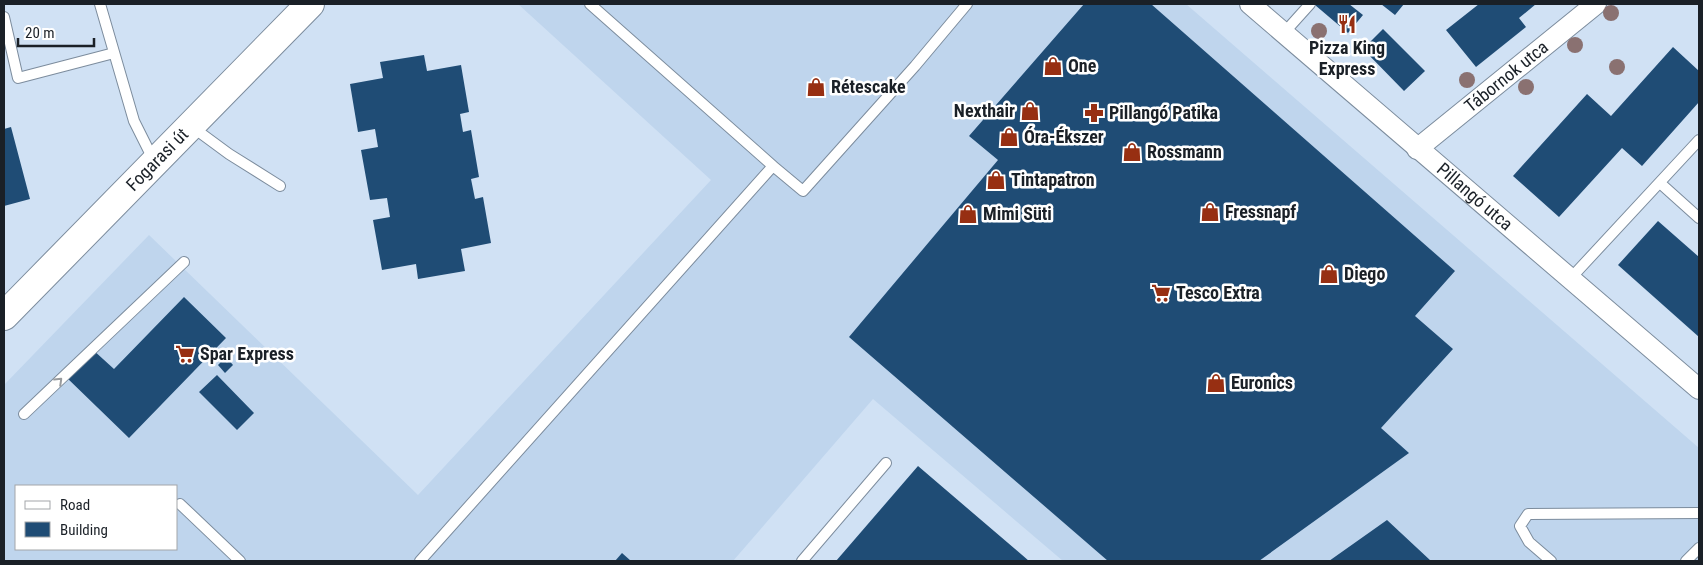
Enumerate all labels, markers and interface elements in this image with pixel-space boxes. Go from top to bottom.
restaurant icon: Pizza King Express [1336,13,1358,35]
scale bar [18,15,94,47]
text: 20 m [25,24,55,42]
street label: Tábornok utca [1460,36,1552,116]
place label: Pizza King Express [1309,37,1385,79]
shop icon: One [1042,55,1064,77]
place label: One [1068,55,1097,76]
shop icon: Rétescake [805,76,827,98]
place label: Rétescake [831,76,906,97]
place label: Nexthair [954,100,1015,121]
shop icon: Nexthair [1019,100,1041,122]
pharmacy icon: Pillangó Patika [1083,102,1105,124]
place label: Pillangó Patika [1109,102,1218,123]
street label: Fogarasi út [122,124,192,195]
shop icon: Óra-Ékszer [998,126,1020,148]
place label: Óra-Ékszer [1024,126,1104,147]
shop icon: Rossmann [1121,141,1143,163]
place label: Rossmann [1147,141,1222,162]
street label: Pillangó utca [1433,158,1517,234]
shop icon: Tintapatron [985,169,1007,191]
place label: Tintapatron [1011,169,1095,190]
shop icon: Fressnapf [1199,201,1221,223]
place label: Fressnapf [1225,201,1296,222]
shop icon: Mimi Süti [957,203,979,225]
place label: Mimi Süti [983,203,1052,224]
shop icon: Diego [1318,263,1340,285]
place label: Diego [1344,263,1385,284]
supermarket icon: Tesco Extra [1150,282,1172,304]
place label: Tesco Extra [1176,282,1260,303]
supermarket icon: Spar Express [174,343,196,365]
place label: Spar Express [200,343,294,364]
shop icon: Euronics [1205,372,1227,394]
place label: Euronics [1231,372,1293,393]
one-way arrow [53,378,62,387]
legend [15,485,178,550]
text: Road [60,496,90,514]
text: Building [60,521,108,539]

